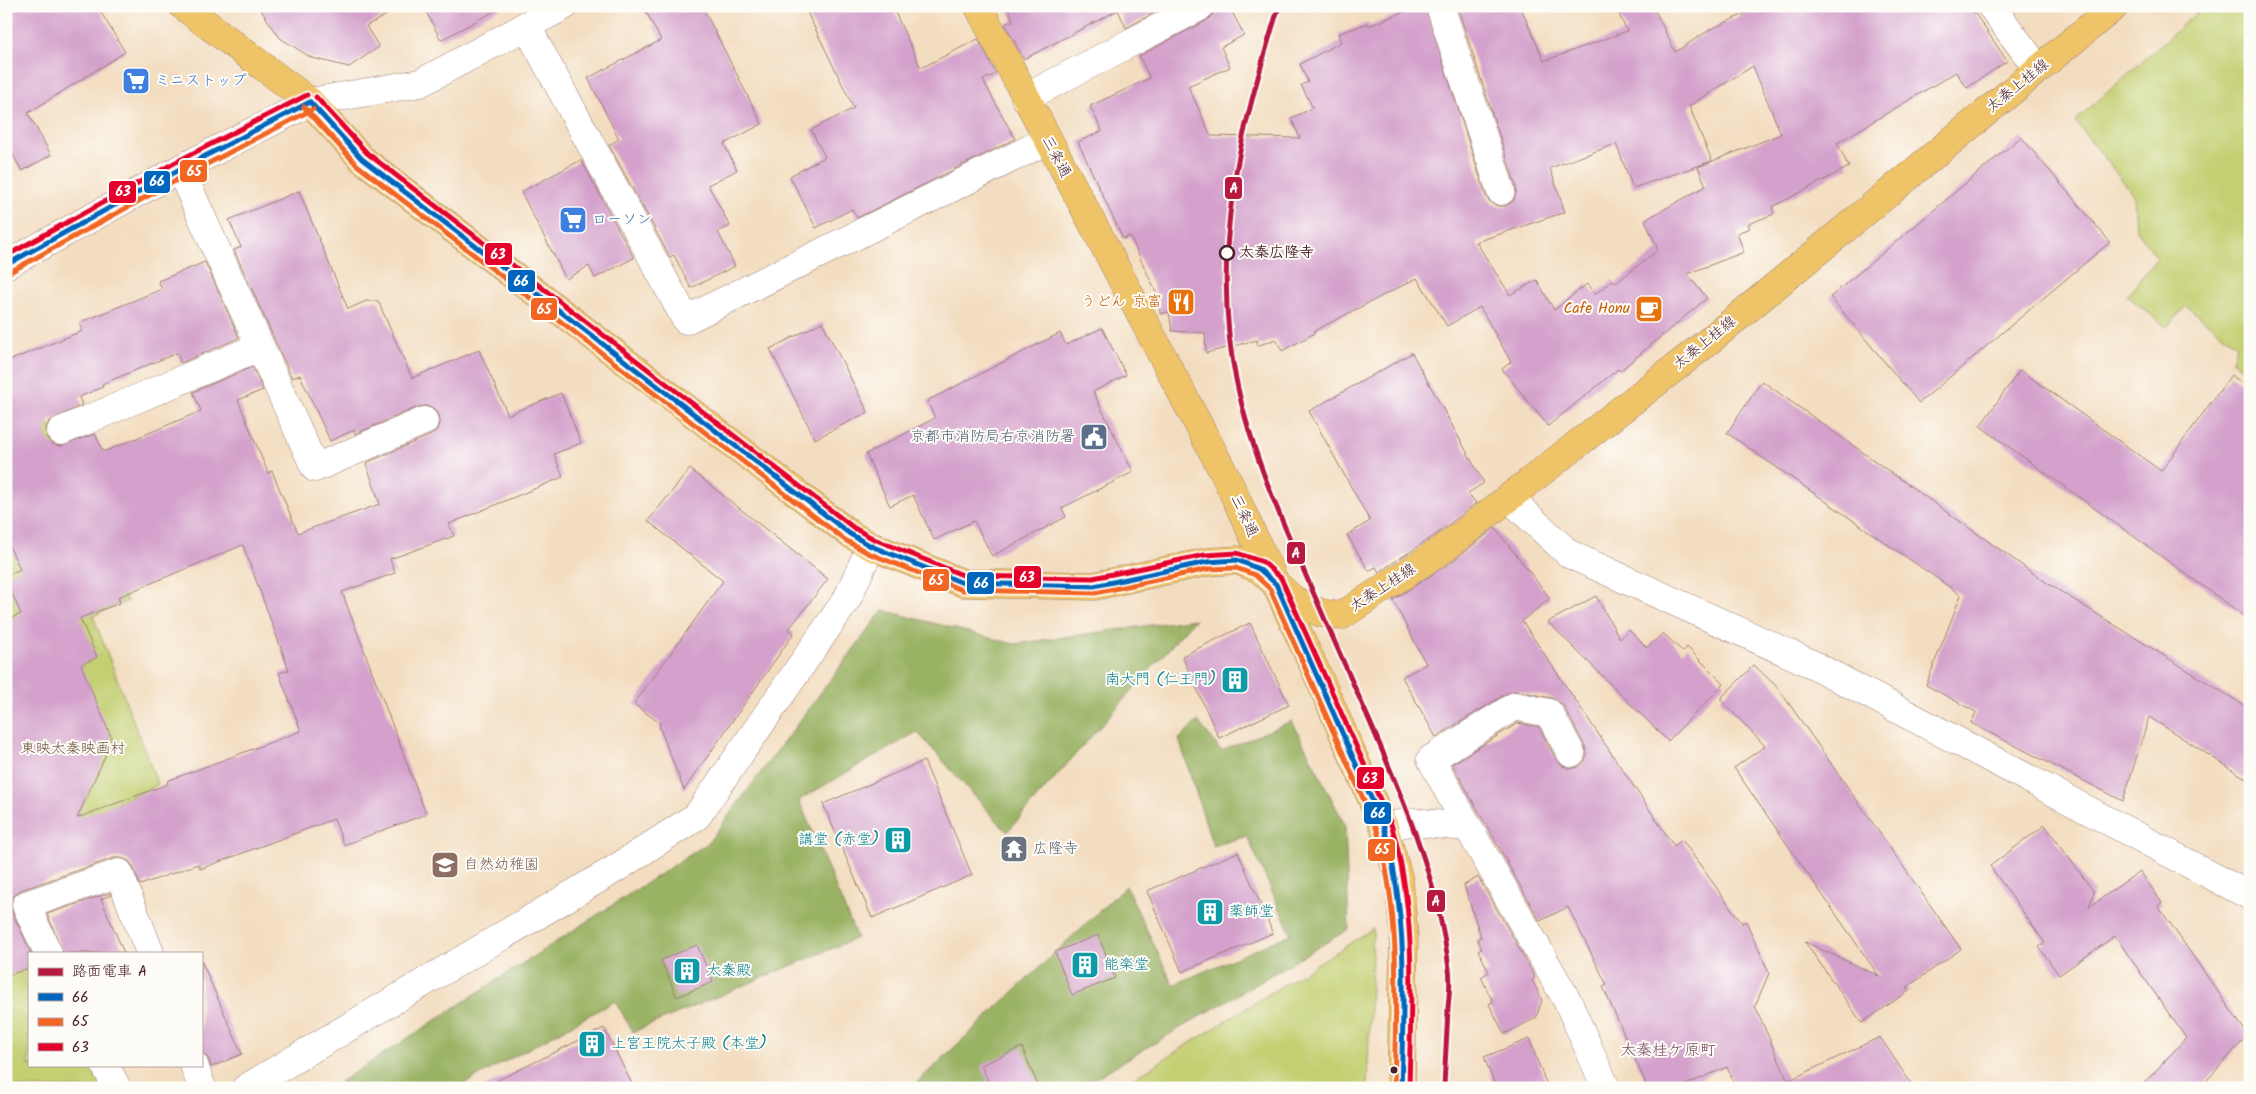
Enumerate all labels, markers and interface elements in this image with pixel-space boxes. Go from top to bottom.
street label: 太秦上桂線 [1981,53,2055,119]
supermarket icon: ミニストップ [121,66,151,96]
place label: ミニストップ [155,69,247,93]
street label: 三条通 [1035,131,1077,183]
line badge: 65 [179,159,208,183]
text: 65 [187,161,203,183]
line badge: 66 [143,170,171,194]
text: 66 [149,171,165,193]
line badge: A [1224,176,1243,200]
text: A [1230,178,1239,200]
line badge: 63 [108,180,137,204]
text: 63 [115,181,131,203]
supermarket icon: ローソン [558,205,588,235]
place label: ローソン [592,208,652,232]
place label: 太秦広隆寺 [1239,241,1314,265]
line badge: 63 [484,242,513,266]
text: 63 [490,244,506,266]
marker: 太秦広隆寺 [1219,245,1235,261]
line badge: 66 [507,269,536,293]
text: 66 [513,271,529,293]
restaurant icon: うどん 京富 [1166,287,1196,317]
place label: うどん 京富 [1081,290,1162,314]
cafe icon: Cafe Honu [1634,294,1664,324]
line badge: 65 [530,297,558,321]
place label: Cafe Honu [1564,297,1630,321]
text: 65 [537,299,553,321]
street label: 太秦上桂線 [1668,310,1742,376]
public building icon: 京都市消防局右京消防署 [1079,422,1109,452]
place label: 京都市消防局右京消防署 [910,425,1075,449]
street label: 三条通 [1224,491,1264,541]
line badge: A [1286,541,1306,565]
text: A [1292,543,1301,565]
street label: 太秦上桂線 [1345,558,1421,618]
line badge: 63 [1013,565,1042,589]
text: 63 [1019,567,1035,589]
line badge: 65 [922,568,950,592]
text: 65 [929,570,945,592]
line badge: 66 [966,571,995,595]
text: 66 [973,573,989,595]
building icon: 南大門 (仁王門) [1220,665,1250,695]
place label: 南大門 (仁王門) [1105,668,1216,692]
park label: 東映太秦映画村 [20,737,126,761]
line badge: 63 [1356,766,1385,790]
text: 63 [1362,768,1378,790]
line badge: 66 [1363,801,1392,825]
text: 66 [1370,803,1386,825]
building icon: 講堂 (赤堂) [883,825,913,855]
place label: 講堂 (赤堂) [798,828,879,852]
temple icon: 広隆寺 [999,834,1029,864]
place label: 広隆寺 [1033,837,1078,861]
line badge: 65 [1367,838,1396,862]
text: 65 [1375,839,1391,861]
school or university icon: 自然幼稚園 [430,850,460,880]
place label: 自然幼稚園 [464,853,539,877]
line badge: A [1426,889,1446,913]
text: A [1432,891,1441,913]
building icon: 薬師堂 [1195,897,1225,927]
place label: 薬師堂 [1229,900,1274,924]
building icon: 能楽堂 [1070,950,1100,980]
legend [28,952,202,1066]
place label: 能楽堂 [1104,953,1149,977]
building icon: 太秦殿 [672,956,702,986]
place label: 太秦殿 [706,959,751,983]
text: 路面電車 A [72,960,147,984]
text: 66 [72,986,89,1010]
text: 65 [72,1010,89,1034]
building icon: 上宮王院太子殿 (本堂) [577,1029,607,1059]
place label: 上宮王院太子殿 (本堂) [611,1032,767,1056]
text: 63 [72,1036,89,1060]
district label: 太秦桂ケ原町 [1620,1038,1716,1063]
unlabelled marker [1389,1065,1399,1075]

